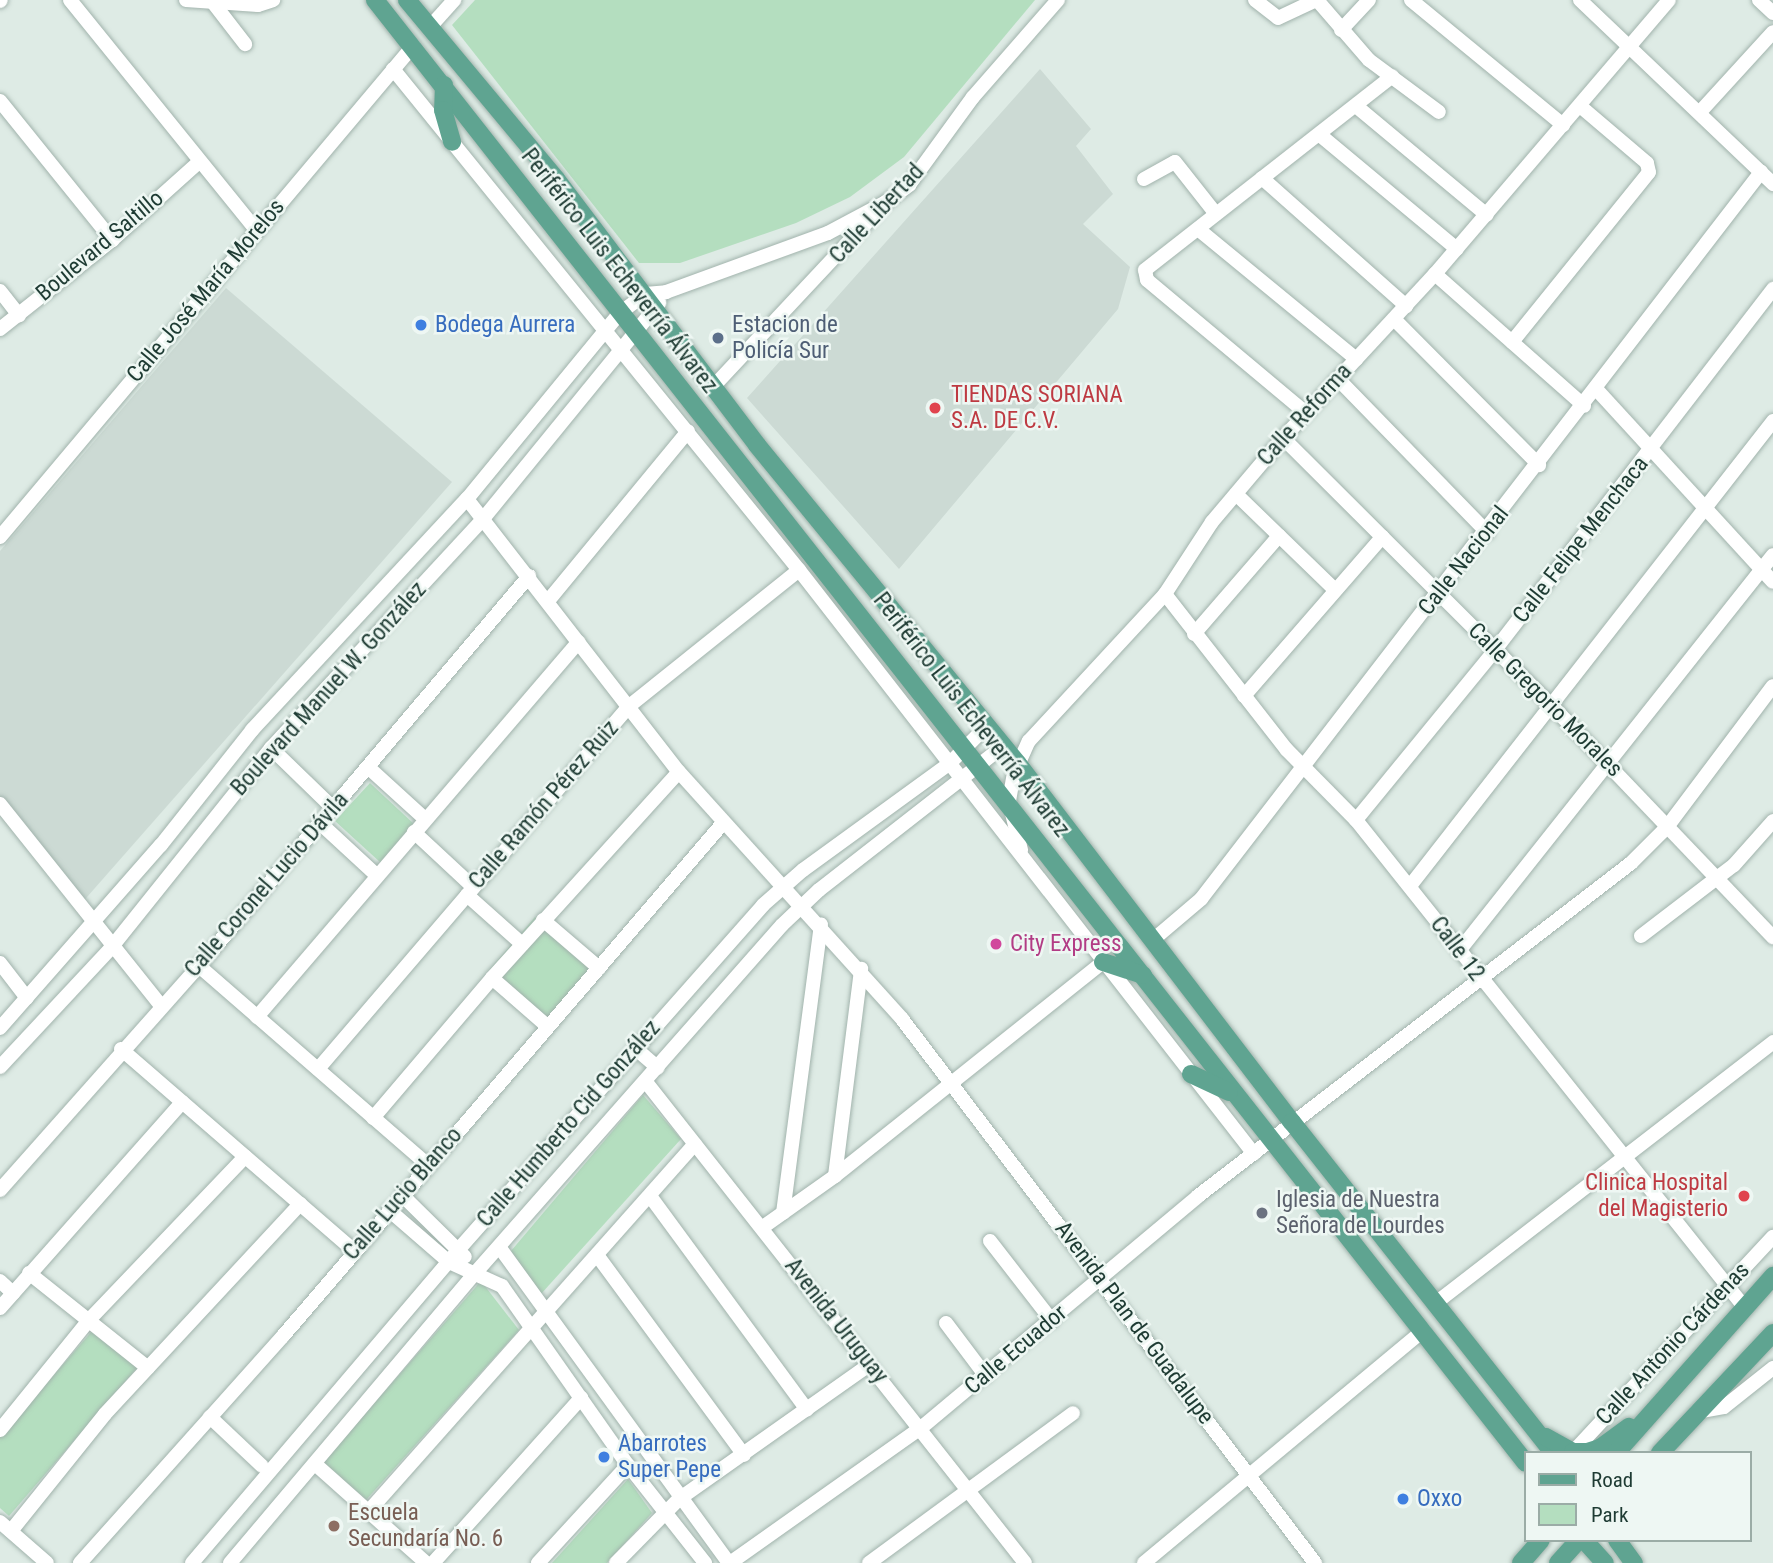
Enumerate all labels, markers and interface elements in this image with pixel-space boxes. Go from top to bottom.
street label: Periférico Luis Echeverría Álvarez [515,143,723,399]
street label: Calle Libertad [824,159,930,269]
street label: Boulevard Saltillo [31,185,169,307]
street label: Calle José María Morelos [121,194,291,388]
place label: Bodega Aurrera [435,311,575,339]
place label: Estacion de Policía Sur [732,311,838,365]
marker: Bodega Aurrera [413,317,429,333]
marker: Estacion de Policía Sur [710,330,726,346]
street label: Calle Reforma [1252,358,1358,472]
place label: TIENDAS SORIANA S.A. DE C.V. [951,381,1123,435]
marker: TIENDAS SORIANA S.A. DE C.V. [925,398,945,418]
street label: Calle Felipe Menchaca [1507,451,1655,629]
street label: Calle Nacional [1413,501,1515,621]
street label: Boulevard Manuel W. González [226,576,432,802]
street label: Periférico Luis Echeverría Álvarez [867,587,1075,843]
street label: Calle Gregorio Morales [1462,617,1628,783]
street label: Calle Ramón Pérez Ruiz [463,715,625,895]
street label: Calle Coronel Lucio Dávila [179,787,355,983]
street label: Calle 12 [1424,911,1490,987]
place label: City Express [1010,930,1121,958]
marker: City Express [988,936,1004,952]
street label: Calle Humberto Cid González [472,1015,666,1233]
street label: Calle Lucio Blanco [338,1122,468,1266]
place label: Clinica Hospital del Magisterio [1585,1169,1728,1223]
place label: Iglesia de Nuestra Señora de Lourdes [1276,1186,1445,1240]
marker: Clinica Hospital del Magisterio [1734,1186,1754,1206]
marker: Iglesia de Nuestra Señora de Lourdes [1254,1205,1270,1221]
street label: Avenida Plan de Guadalupe [1049,1216,1219,1430]
street label: Avenida Uruguay [779,1253,893,1389]
street label: Calle Antonio Cárdenas [1591,1257,1755,1431]
street label: Calle Ecuador [959,1299,1073,1401]
place label: Abarrotes Super Pepe [618,1430,721,1484]
marker: Abarrotes Super Pepe [596,1449,612,1465]
legend [1524,1451,1752,1542]
text: Road [1591,1468,1633,1492]
place label: Oxxo [1417,1485,1462,1513]
marker: Oxxo [1395,1491,1411,1507]
place label: Escuela Secundaría No. 6 [348,1499,503,1553]
text: Park [1591,1503,1628,1527]
marker: Escuela Secundaría No. 6 [326,1518,342,1534]

